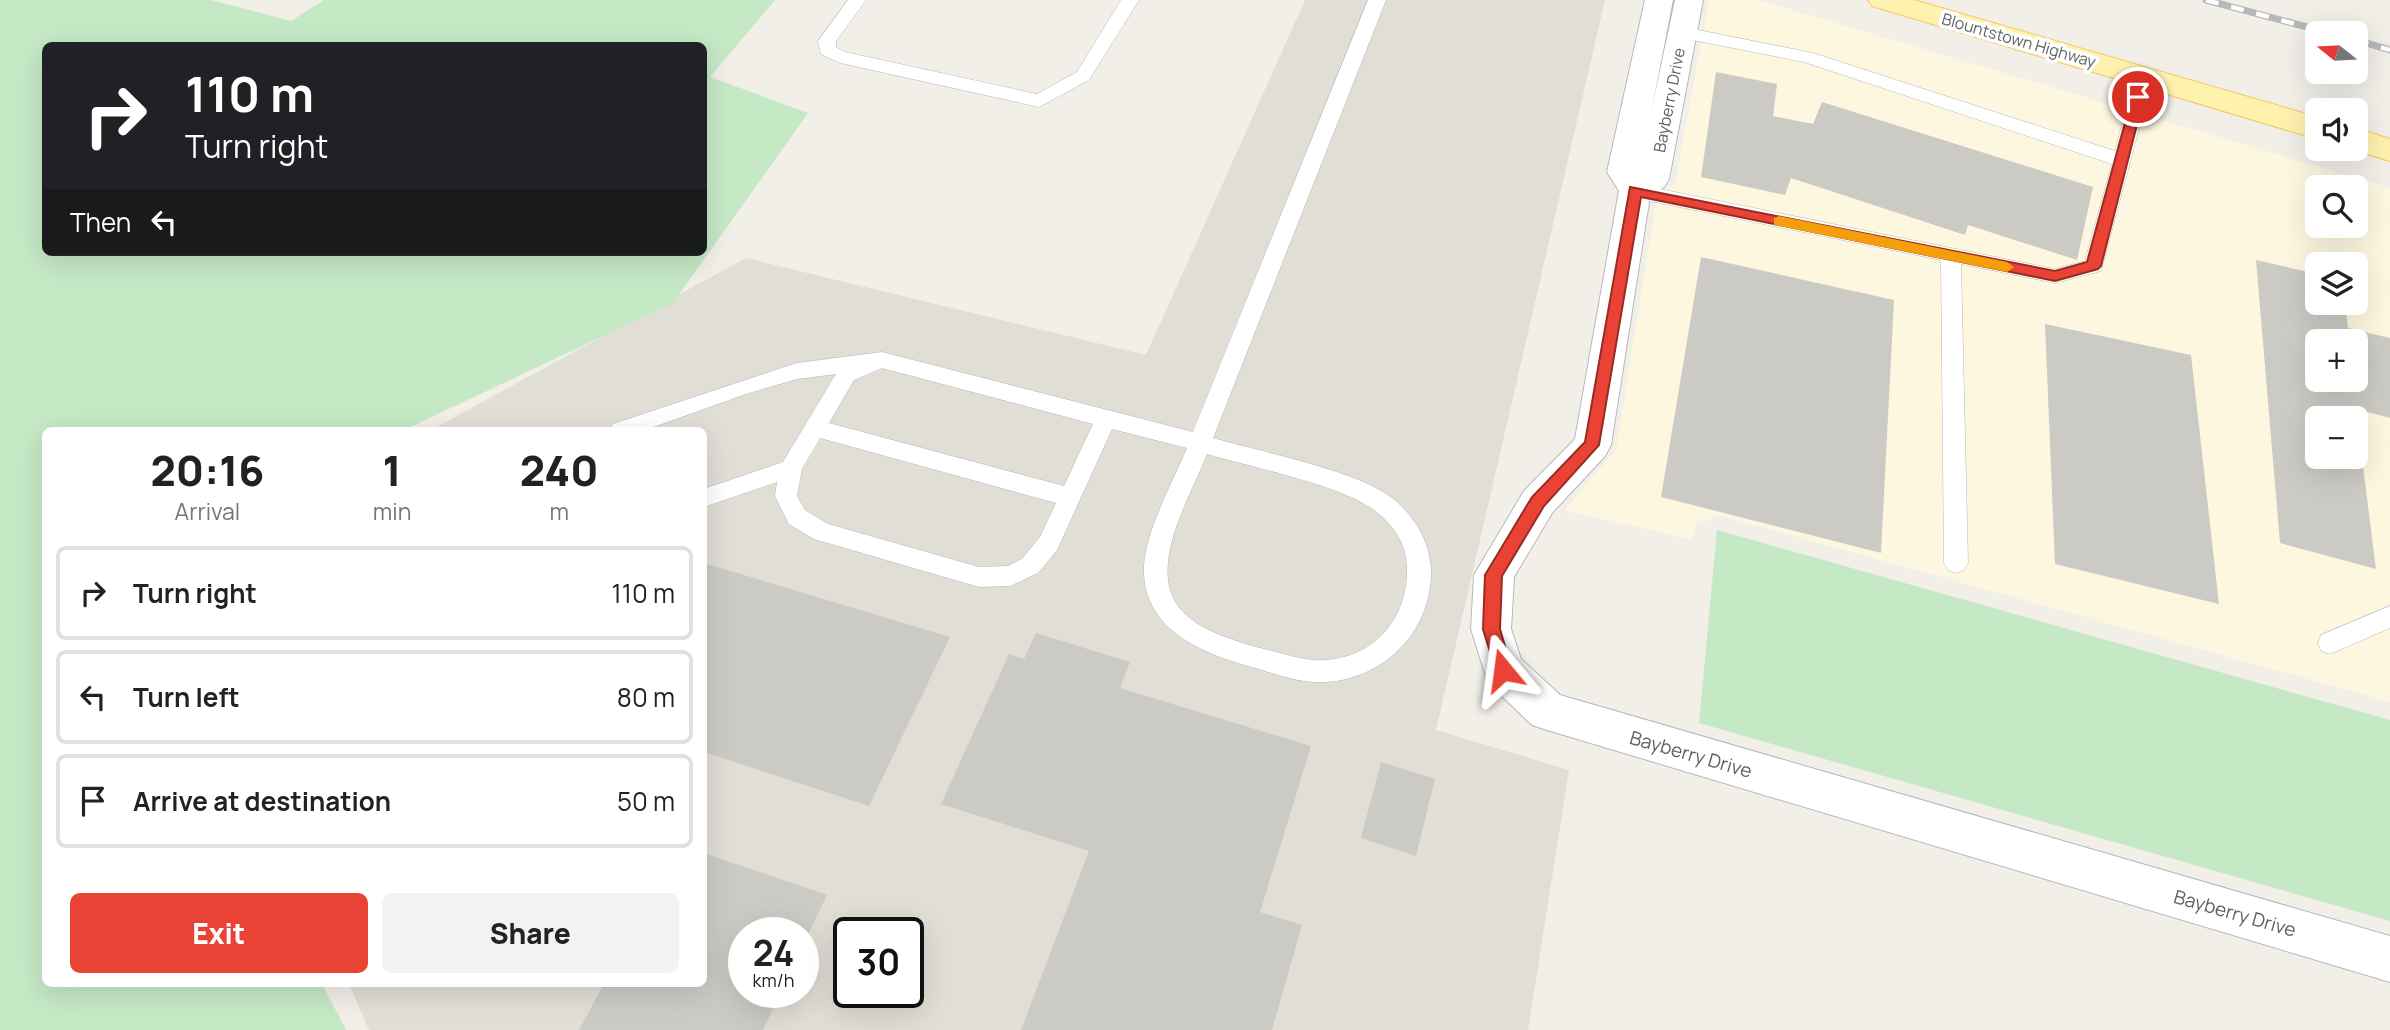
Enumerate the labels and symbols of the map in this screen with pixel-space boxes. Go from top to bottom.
street label: Blountstown Highway [1939,7,2099,73]
north arrow [2305,21,2368,84]
street label: Bayberry Drive [1648,46,1690,154]
pin [2108,67,2168,127]
position arrow [1466,633,1540,707]
street label: Bayberry Drive [1627,724,1755,784]
street label: Bayberry Drive [2171,883,2299,943]
speed limit sign: 30 [833,917,924,1008]

